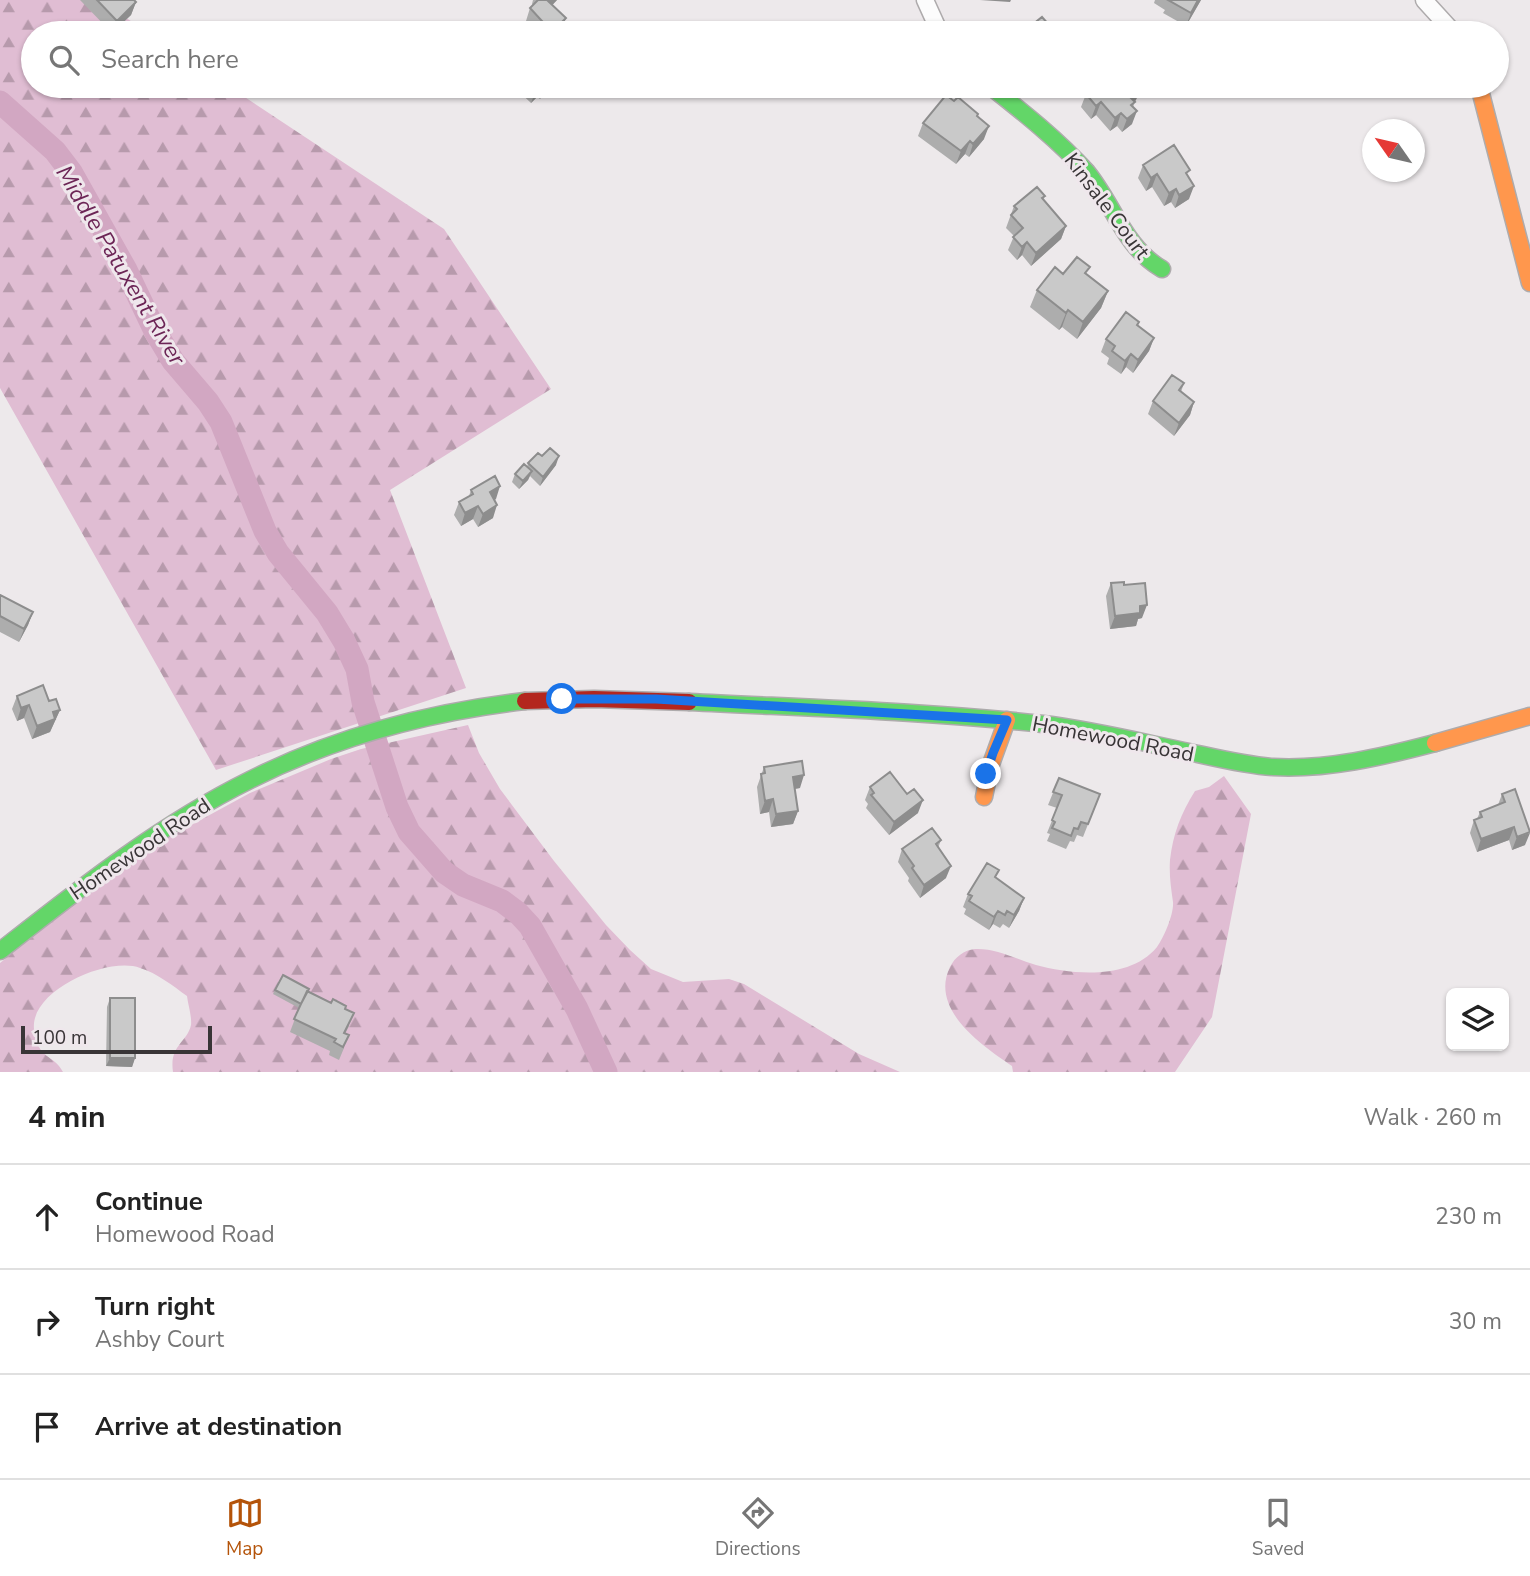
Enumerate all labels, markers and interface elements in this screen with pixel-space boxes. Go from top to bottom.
search box [21,21,1509,98]
icon: search [45,41,83,79]
text: Search here [101,42,239,77]
north arrow [1362,119,1425,182]
street label: Kinsale Court [1058,147,1157,265]
water label: Middle Patuxent River [49,160,193,372]
route start [546,683,577,714]
street label: Homewood Road [1030,710,1196,768]
route end [970,758,1001,789]
street label: Homewood Road [64,792,216,906]
map controls [1446,988,1509,1051]
button: layers [1446,988,1509,1051]
scale bar [21,1023,212,1055]
text: 100 m [32,1025,87,1051]
text: 4 min [28,1097,106,1138]
text: Walk · 260 m [1363,1102,1502,1133]
text: Continue [95,1184,203,1219]
icon: ahead [28,1198,66,1236]
text: 230 m [1435,1201,1502,1232]
text: Homewood Road [95,1219,275,1250]
text: Turn right [95,1289,214,1324]
icon: right [28,1303,66,1341]
text: 30 m [1449,1306,1502,1337]
text: Ashby Court [95,1324,224,1355]
icon: arrive [28,1408,66,1446]
text: Arrive at destination [95,1409,342,1444]
tab: Map [226,1494,264,1562]
tab: Directions [715,1494,801,1562]
tab: Saved [1252,1494,1304,1562]

